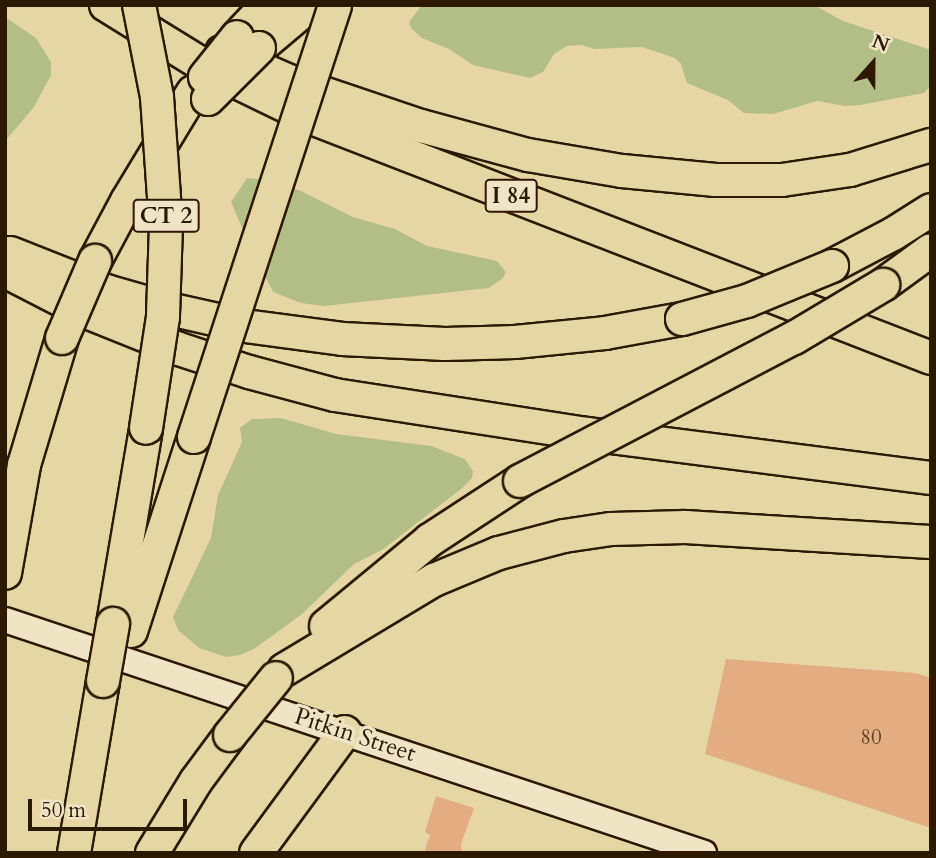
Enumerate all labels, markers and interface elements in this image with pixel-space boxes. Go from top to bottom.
north arrow [838,28,908,98]
text: N [868,28,893,58]
road number: I 84 [483,176,539,216]
road number: CT 2 [131,196,201,236]
street label: Pitkin Street [291,702,419,768]
house number: 80 [860,725,882,751]
scale bar [32,784,191,828]
text: 50 m [41,796,86,825]

